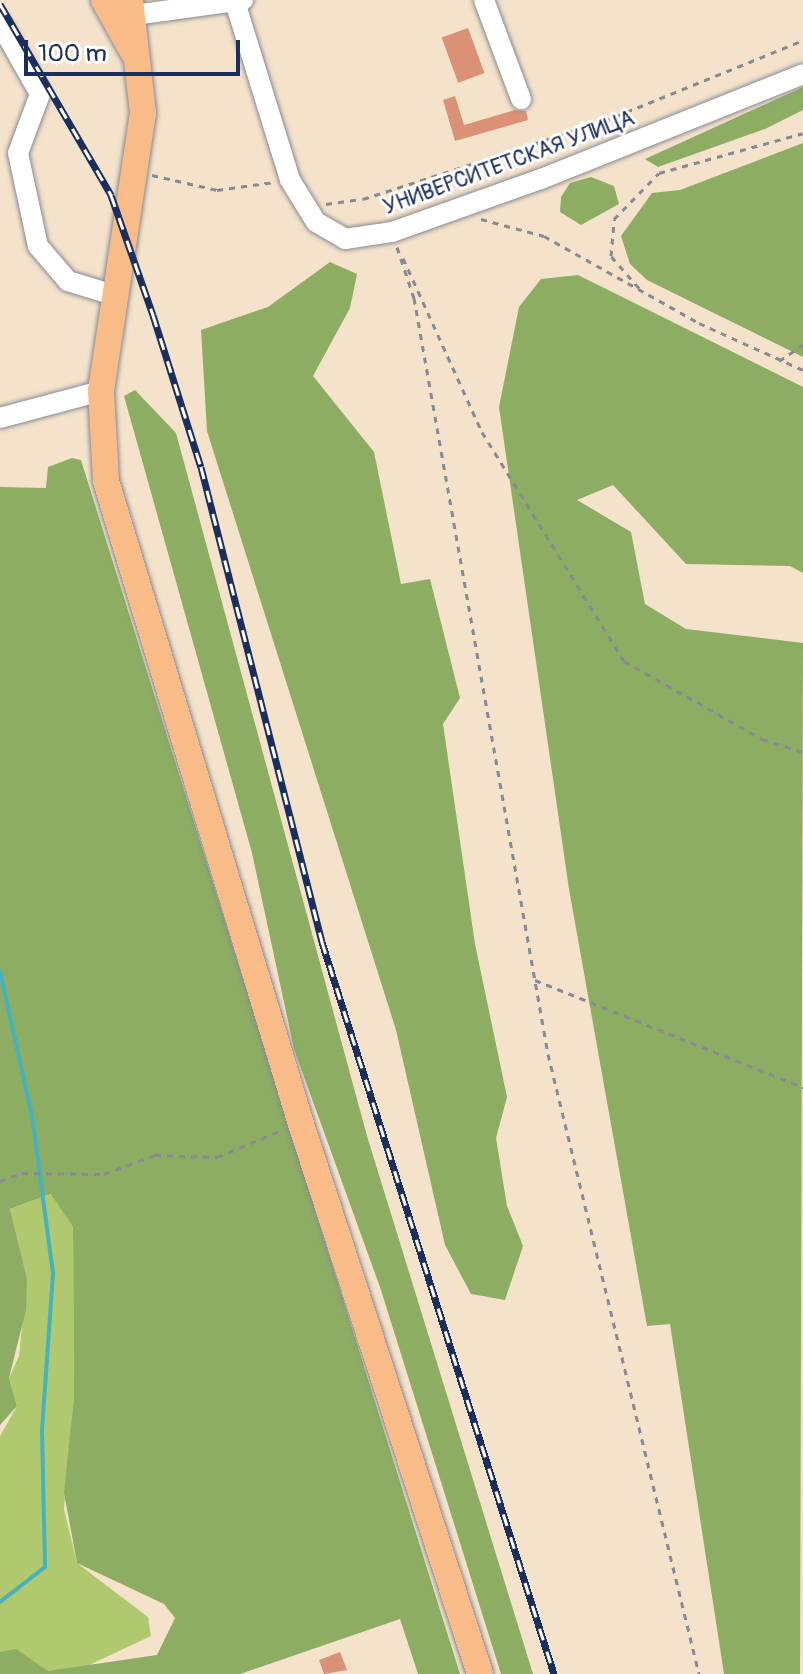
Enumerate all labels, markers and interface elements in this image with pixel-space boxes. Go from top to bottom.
scale bar [28,24,244,74]
text: 100 m [38,39,107,68]
street label: УНИВЕРСИТЕТСКАЯ УЛИЦА [380,105,638,221]

